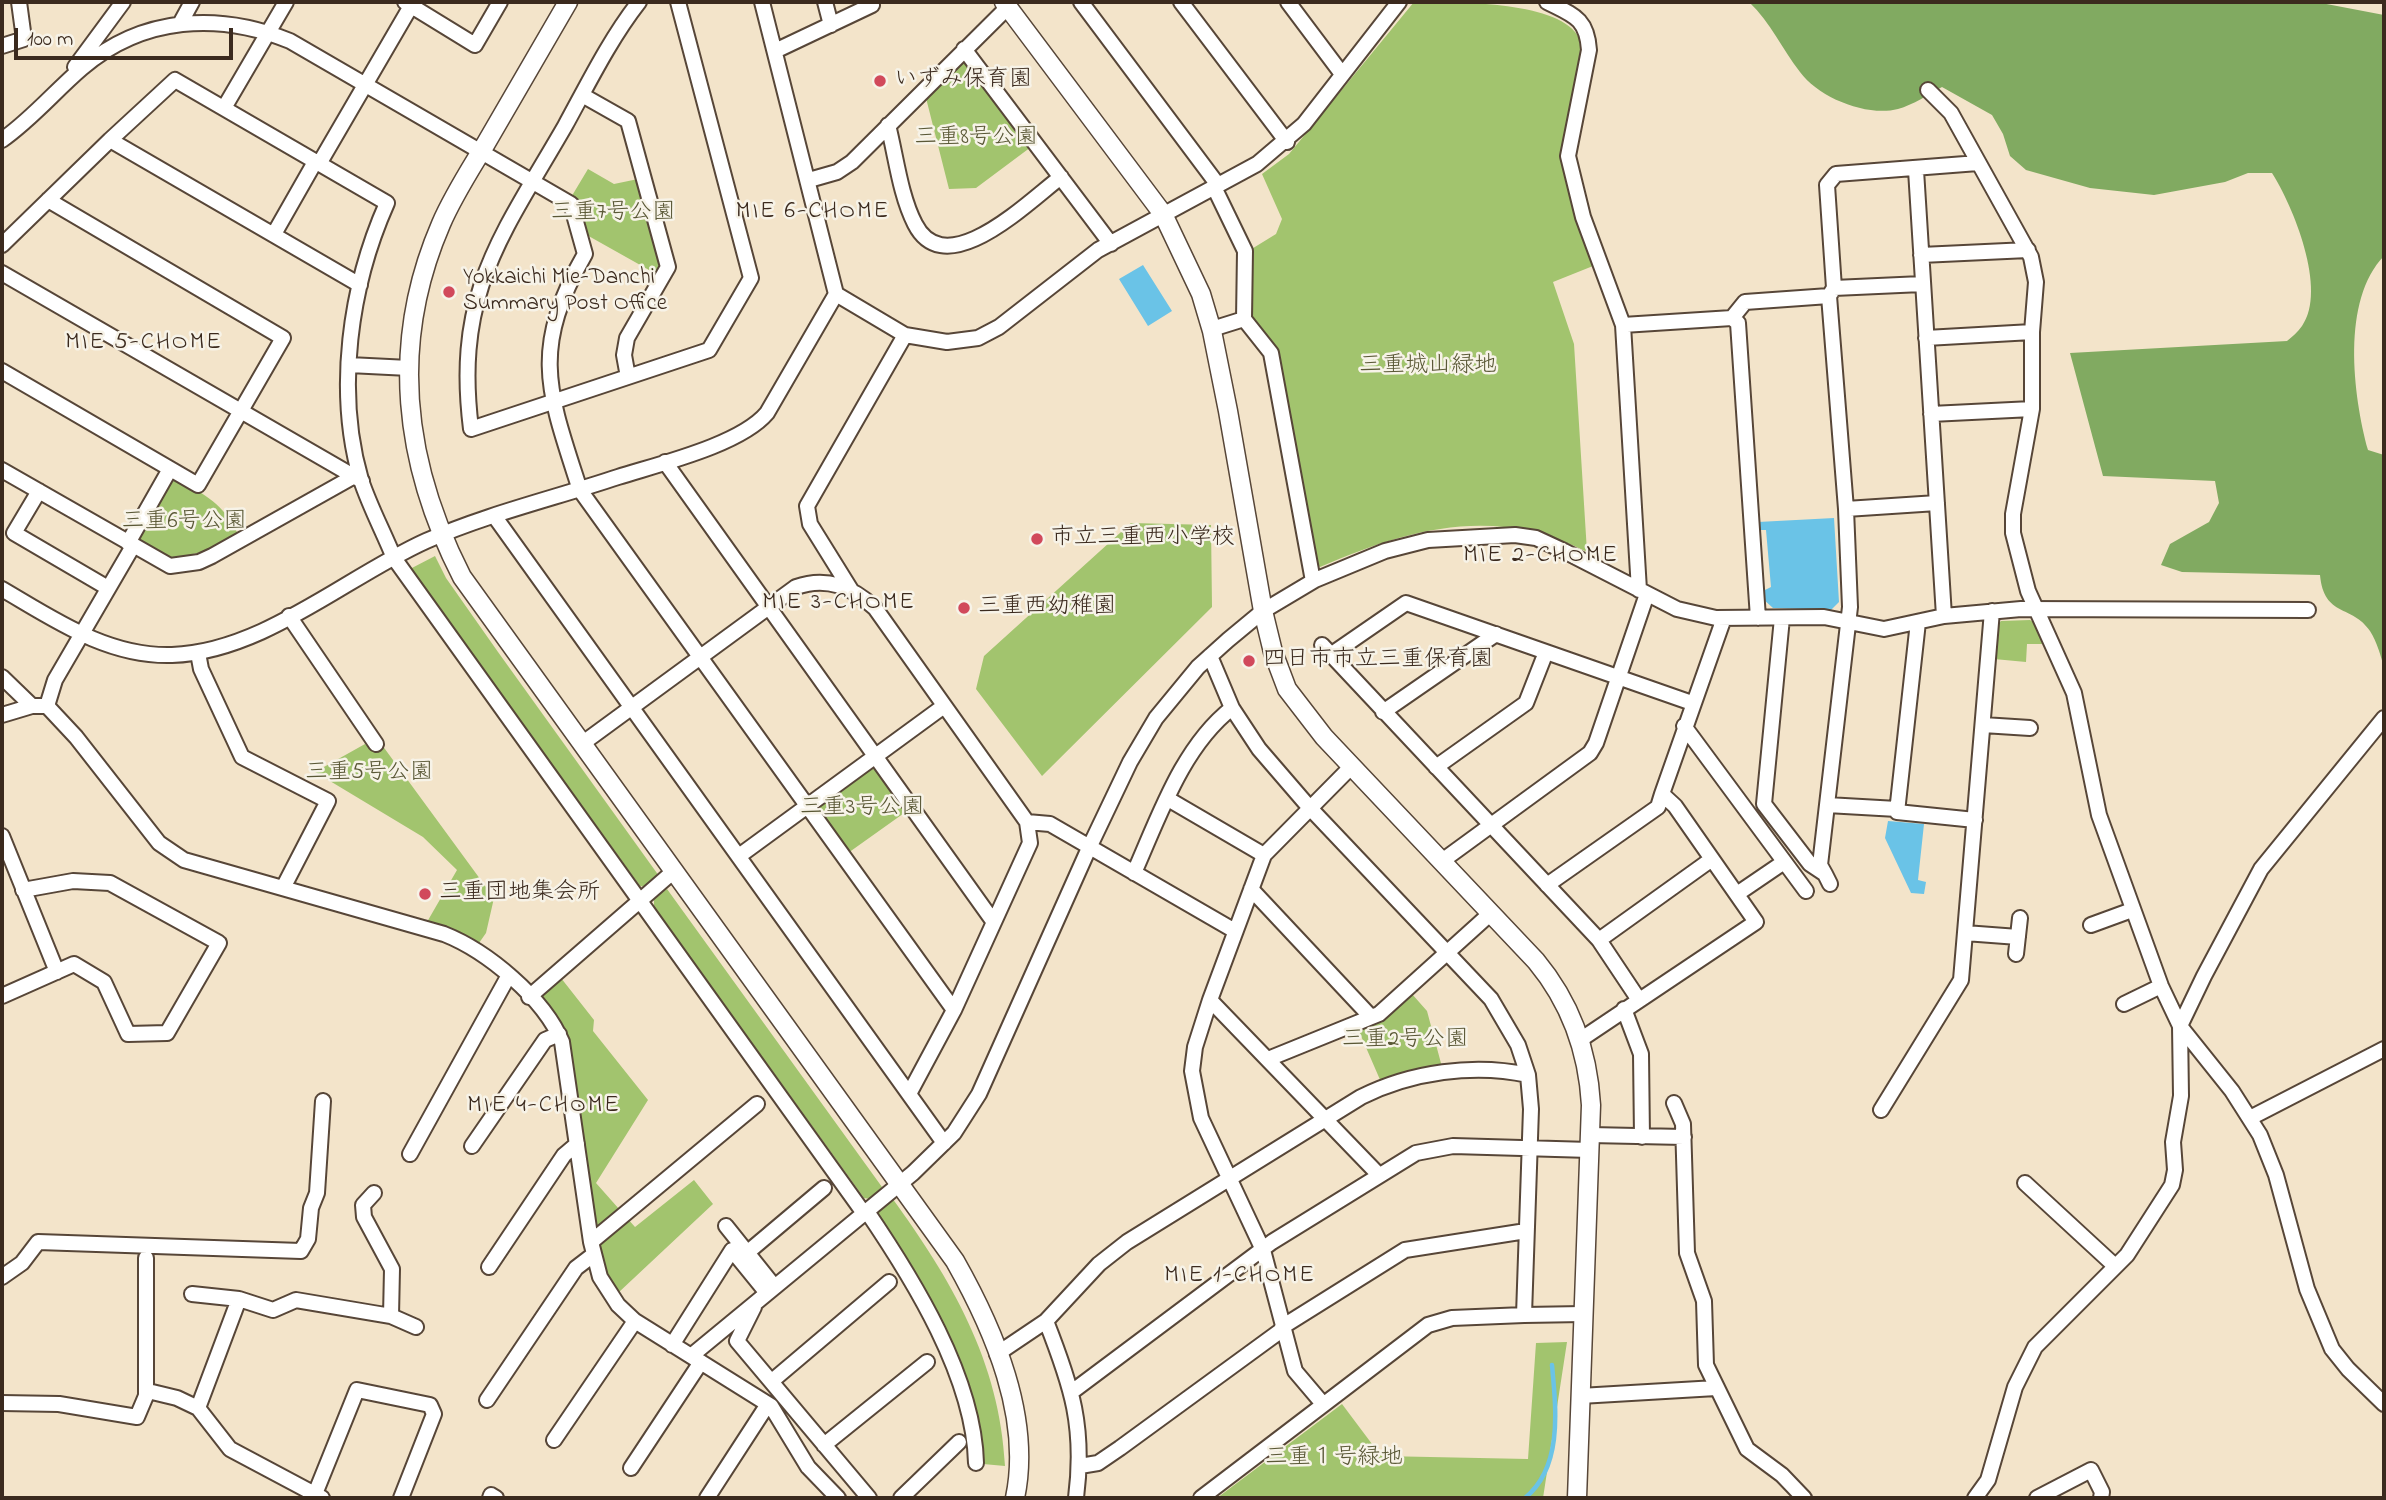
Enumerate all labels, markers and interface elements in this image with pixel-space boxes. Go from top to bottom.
scale bar [18,14,236,58]
text: 100 m [27,25,73,55]
place label: いずみ保育園 [894,67,1032,95]
marker: いずみ保育園 [872,73,888,89]
park label: 三重8号公園 [914,125,1038,153]
district label: MIE 6-CHOME [737,199,889,227]
park label: 三重7号公園 [551,200,675,228]
place label: Yokkaichi Mie-Danchi Summary Post Office [463,265,667,319]
marker: Yokkaichi Mie-Danchi Summary Post Office [441,284,457,300]
district label: MIE 5-CHOME [67,330,221,358]
park label: 三重城山緑地 [1359,353,1497,381]
park label: 三重6号公園 [121,509,247,537]
place label: 市立三重西小学校 [1051,525,1235,553]
marker: 市立三重西小学校 [1029,531,1045,547]
district label: MIE 2-CHOME [1465,543,1617,571]
district label: MIE 3-CHOME [764,590,914,618]
place label: 三重西幼稚園 [978,594,1116,622]
marker: 三重西幼稚園 [956,600,972,616]
place label: 四日市市立三重保育園 [1263,647,1493,675]
marker: 四日市市立三重保育園 [1241,653,1257,669]
park label: 三重5号公園 [305,760,433,788]
park label: 三重3号公園 [800,795,924,823]
place label: 三重団地集会所 [439,880,600,908]
marker: 三重団地集会所 [417,886,433,902]
park label: 三重2号公園 [1342,1027,1468,1055]
district label: MIE 4-CHOME [469,1093,619,1121]
district label: MIE 1-CHOME [1166,1263,1314,1291]
park label: 三重１号緑地 [1265,1445,1403,1473]

